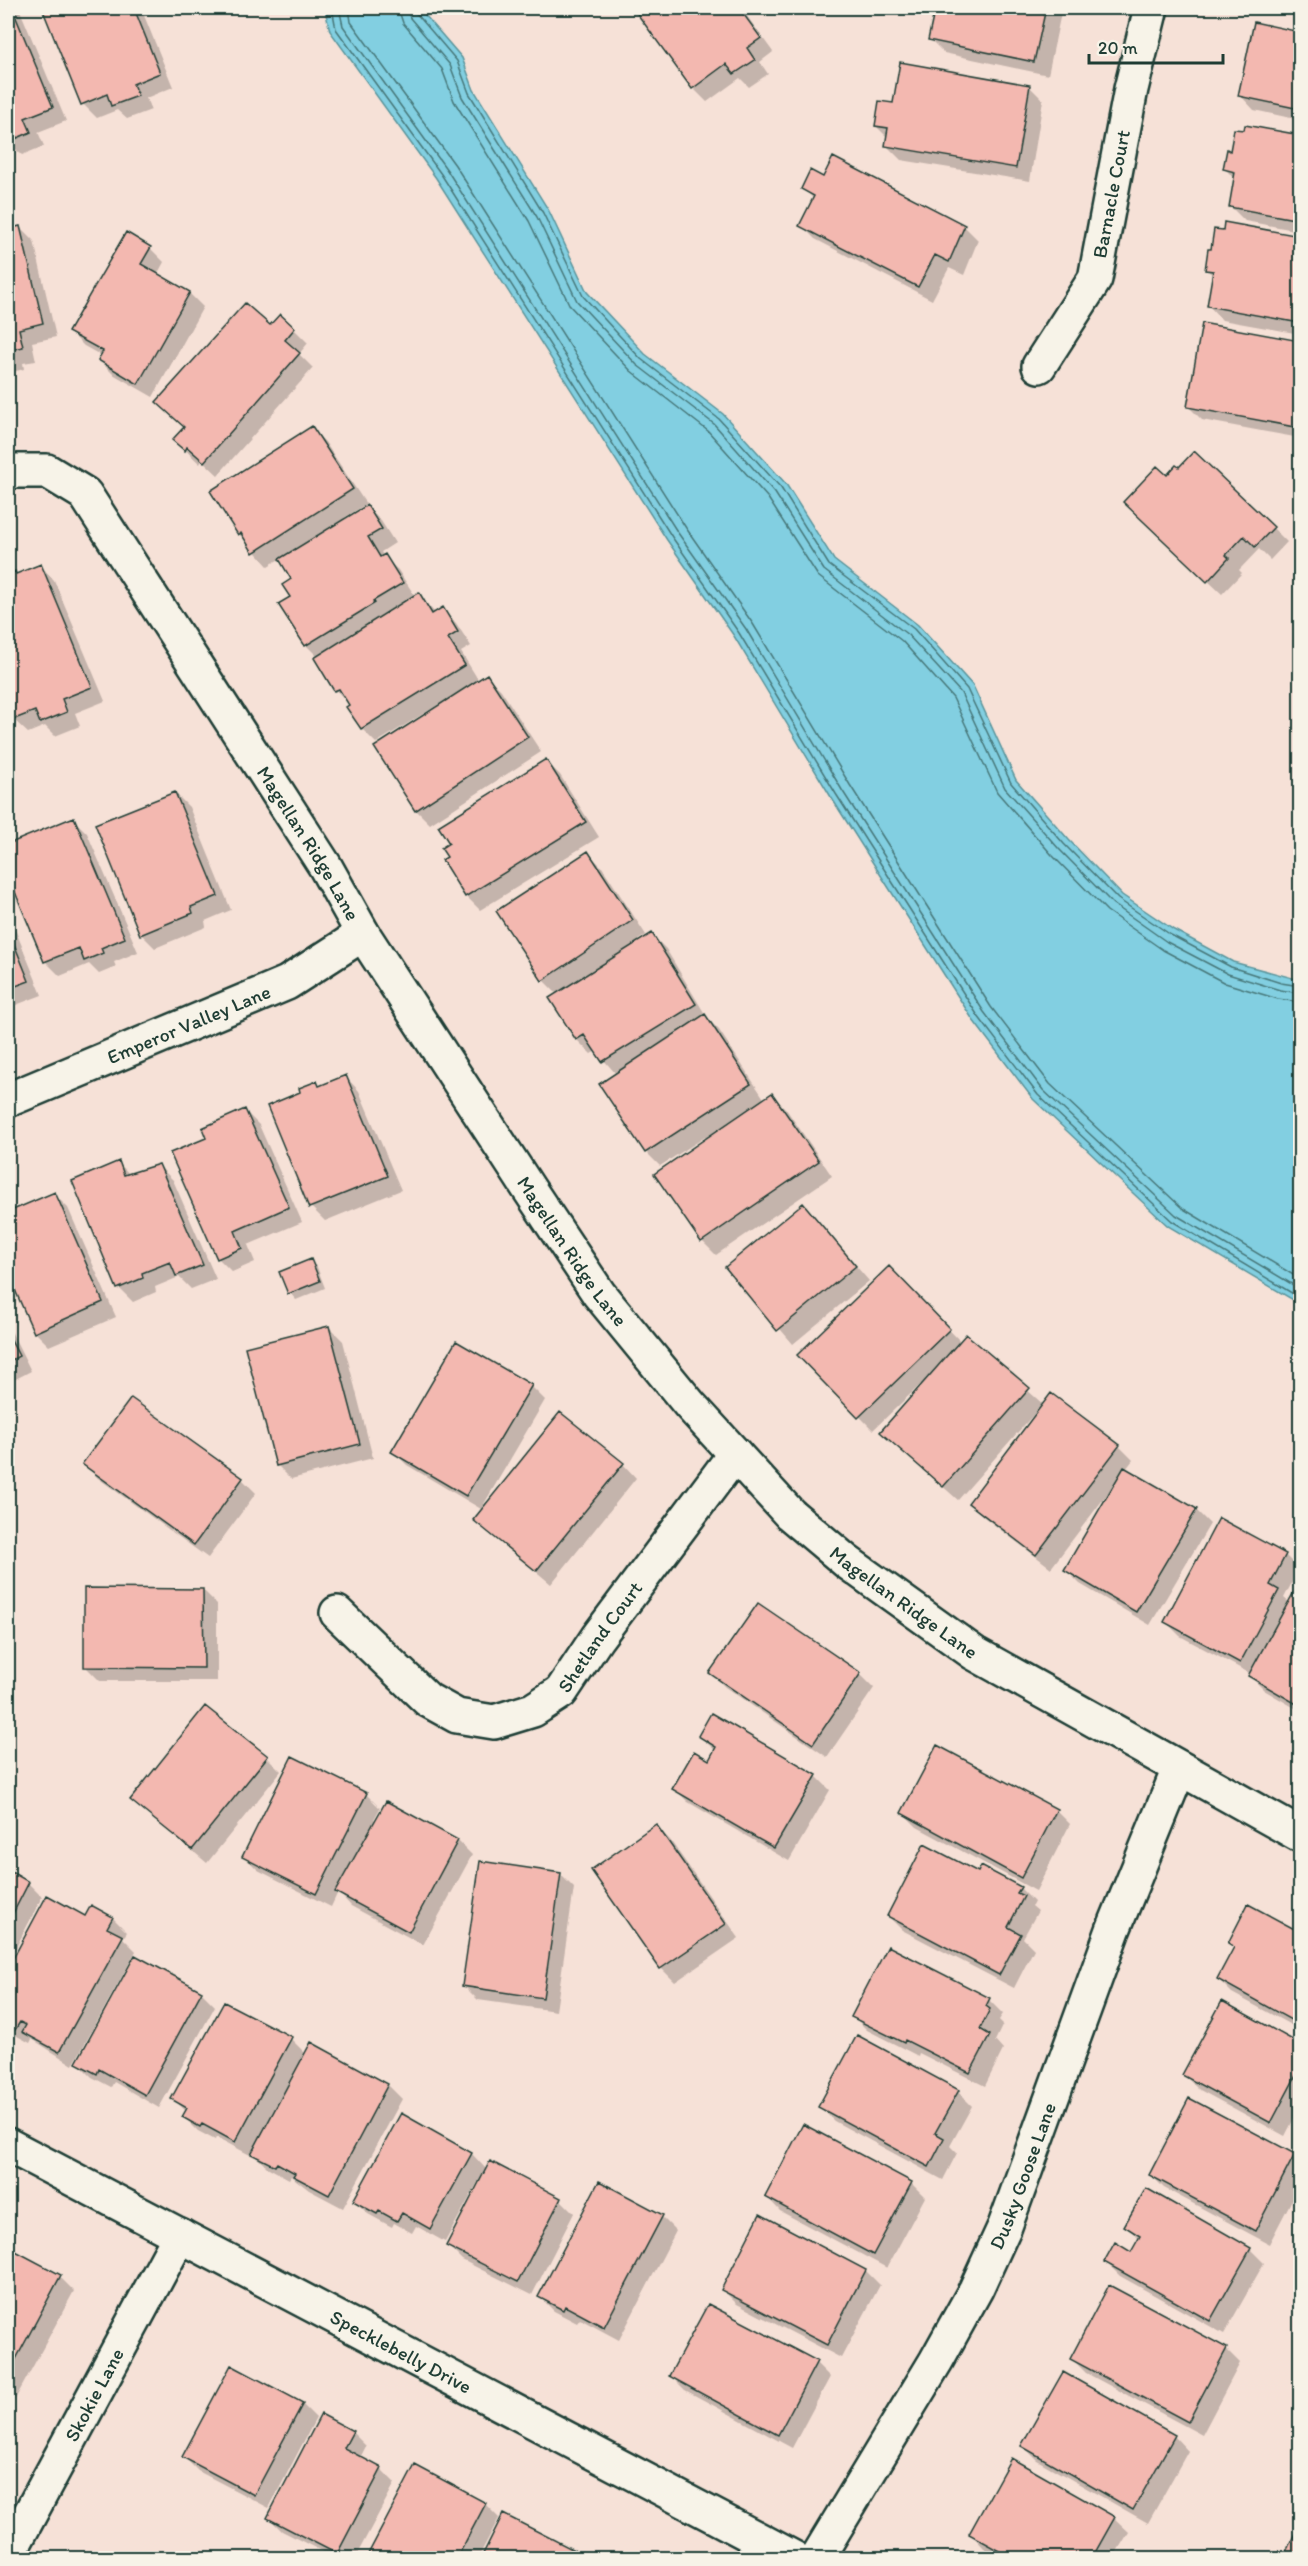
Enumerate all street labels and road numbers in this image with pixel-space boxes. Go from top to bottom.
street label: Barnacle Court [1087,128,1135,260]
street label: Magellan Ridge Lane [252,761,365,925]
street label: Emperor Valley Lane [103,979,274,1069]
street label: Magellan Ridge Lane [512,1172,632,1331]
street label: Magellan Ridge Lane [825,1541,982,1664]
street label: Shetland Court [552,1577,647,1697]
street label: Dusky Goose Lane [984,2099,1061,2253]
street label: Specklebelly Drive [326,2305,476,2399]
street label: Skokie Lane [59,2344,129,2446]

